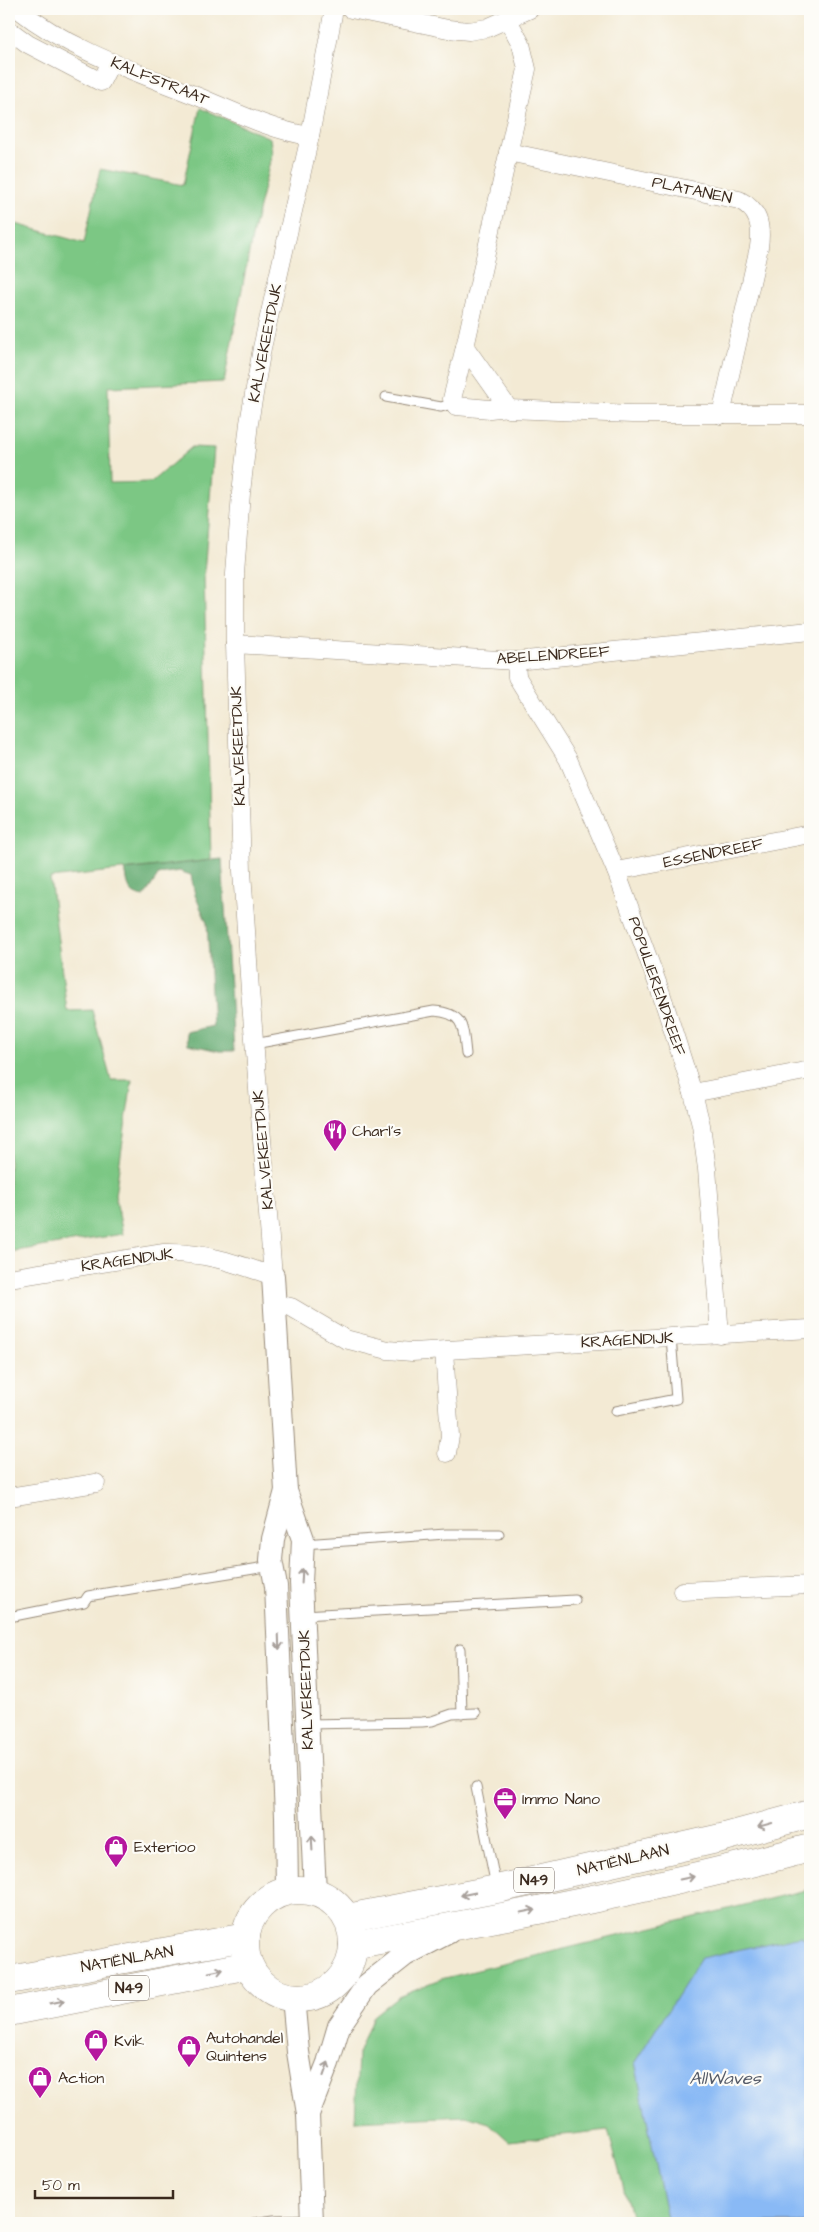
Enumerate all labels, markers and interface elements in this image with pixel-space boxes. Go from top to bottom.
street label: KALFSTRAAT [108,51,212,111]
street label: PLATANEN [650,171,734,209]
street label: KALVEKEETDIJK [243,282,287,404]
street label: ABELENDREEF [496,640,610,670]
street label: KALVEKEETDIJK [225,685,251,806]
street label: ESSENDREEF [661,833,765,873]
street label: POPULIERENDREEF [623,913,691,1059]
street label: KALVEKEETDIJK [247,1089,279,1211]
restaurant icon: Charl's [322,1118,348,1152]
place label: Charl's [352,1120,401,1142]
street label: KRAGENDIJK [79,1243,175,1277]
street label: KRAGENDIJK [580,1327,674,1353]
one-way arrow [297,1568,306,1584]
street label: KALVEKEETDIJK [293,1629,319,1750]
one-way arrow [274,1634,283,1650]
office icon: Immo Nano [492,1786,518,1820]
place label: Immo Nano [522,1788,600,1810]
one-way arrow [758,1821,774,1830]
shop icon: Exterioo [103,1834,129,1868]
place label: Exterioo [134,1836,195,1858]
one-way arrow [308,1836,317,1852]
street label: NATIËNLAAN [575,1839,671,1881]
road number: N49 [514,1868,554,1892]
one-way arrow [679,1873,695,1882]
one-way arrow [461,1890,477,1899]
one-way arrow [520,1906,536,1916]
street label: NATIËNLAAN [79,1940,175,1978]
one-way arrow [208,1966,224,1976]
road number: N49 [109,1976,149,2000]
one-way arrow [48,1997,64,2007]
place label: Autohandel Quintens [206,2027,283,2067]
shop icon: Kvik [83,2028,109,2062]
place label: Kvik [114,2030,144,2052]
shop icon: Autohandel Quintens [176,2034,202,2068]
one-way arrow [322,2061,331,2077]
shop icon: Action [27,2065,53,2099]
water label: AllWaves [689,2066,762,2091]
place label: Action [58,2067,104,2089]
scale bar [35,2167,172,2199]
text: 50 m [42,2175,80,2196]

